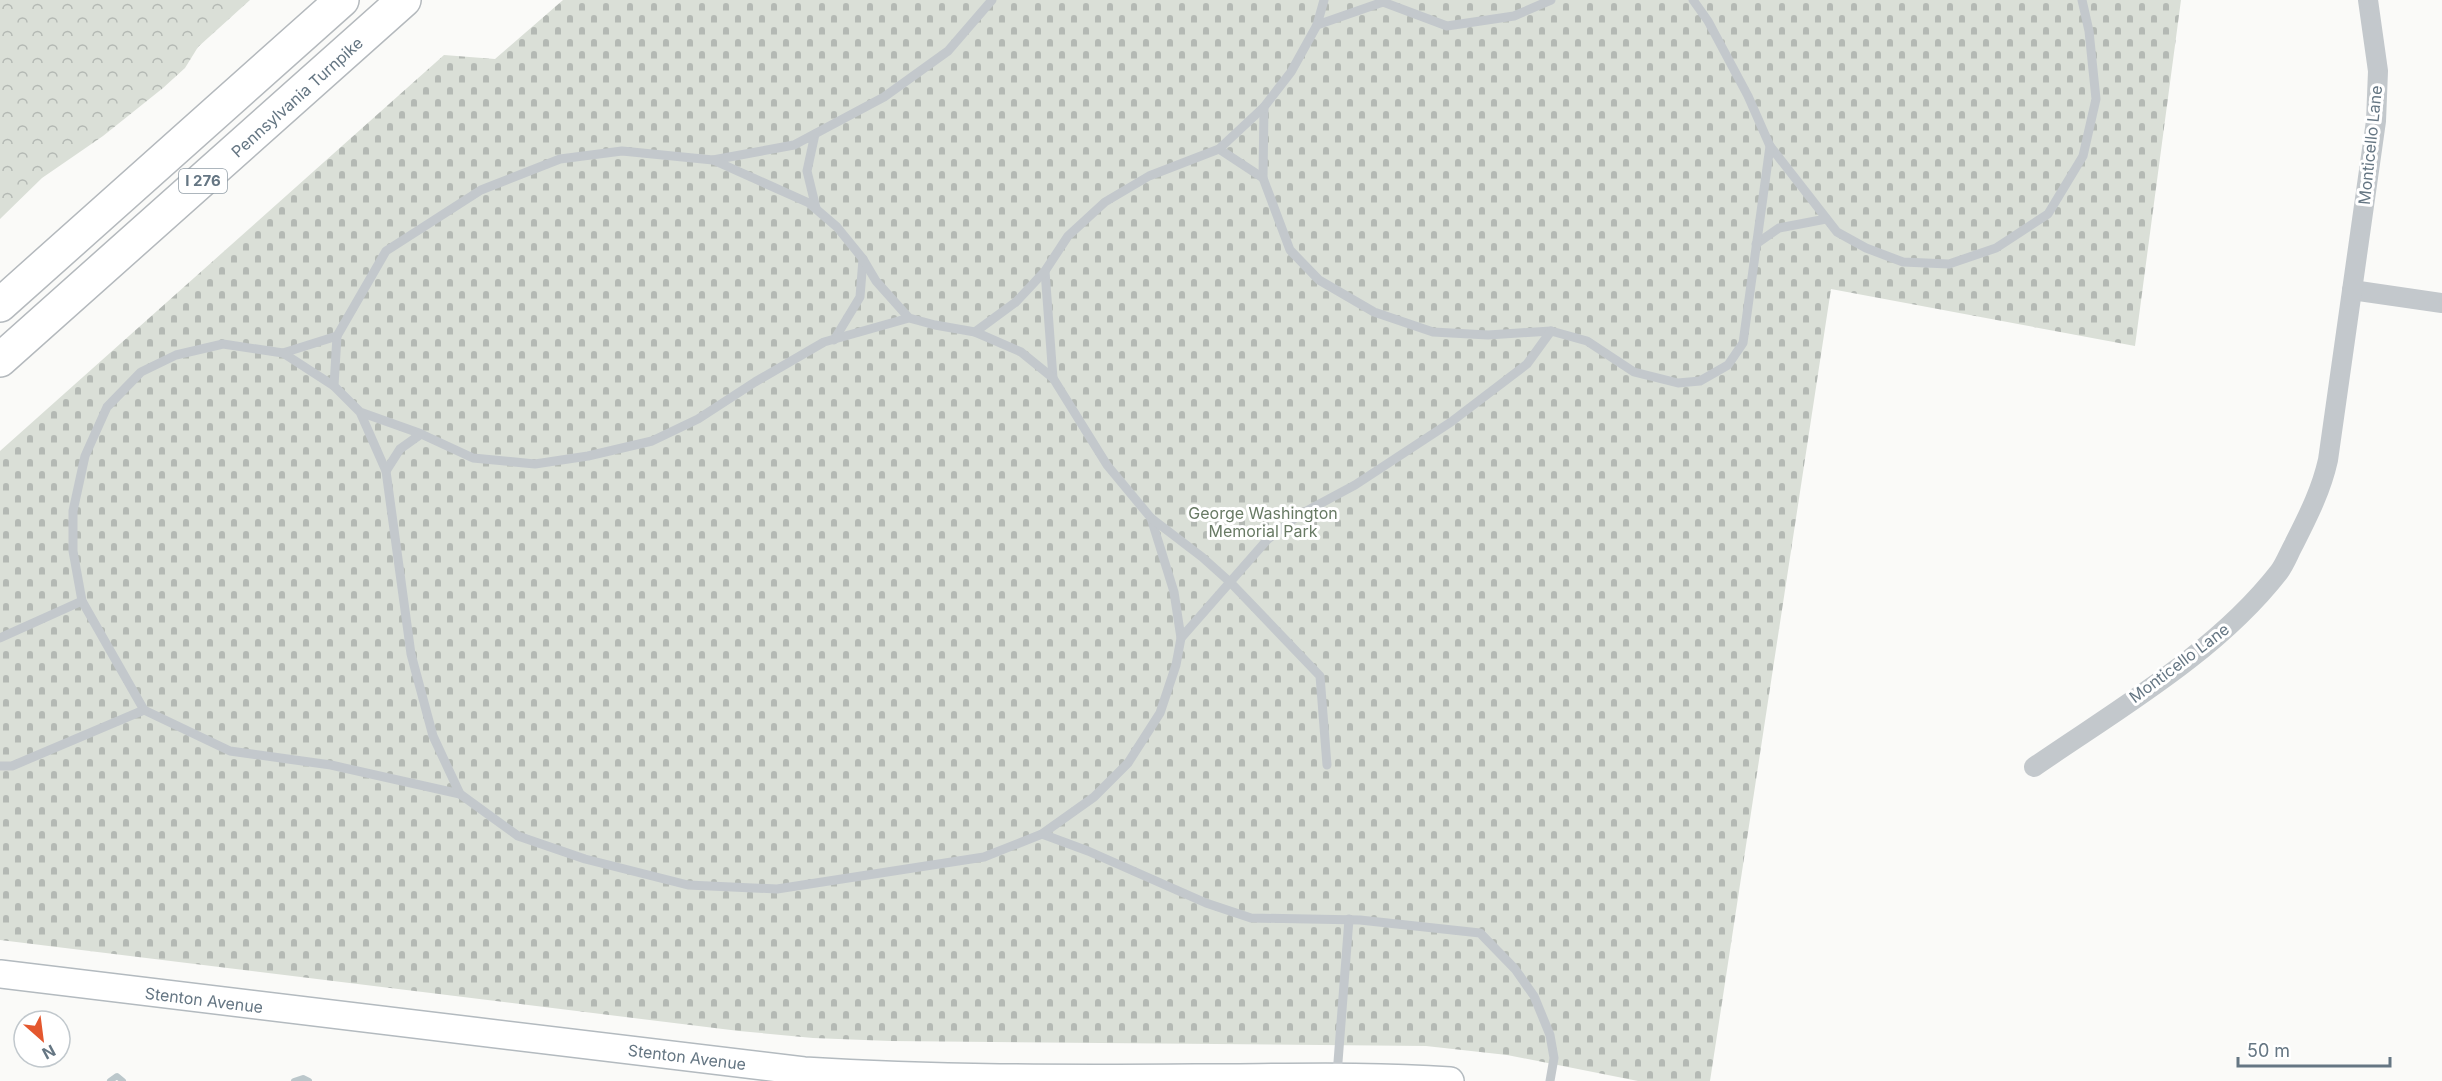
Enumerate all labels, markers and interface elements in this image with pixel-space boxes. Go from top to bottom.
street label: Pennsylvania Turnpike [227,33,367,161]
street label: Monticello Lane [2354,84,2386,206]
road number: I 276 [179,169,227,193]
park label: George Washington Memorial Park [1188,503,1338,541]
street label: Monticello Lane [2125,619,2233,707]
street label: Stenton Avenue [144,983,264,1017]
north arrow [12,1009,72,1069]
scale bar [2238,1030,2390,1068]
street label: Stenton Avenue [627,1040,747,1074]
text: 50 m [2247,1040,2290,1061]
text: N [39,1041,59,1064]

